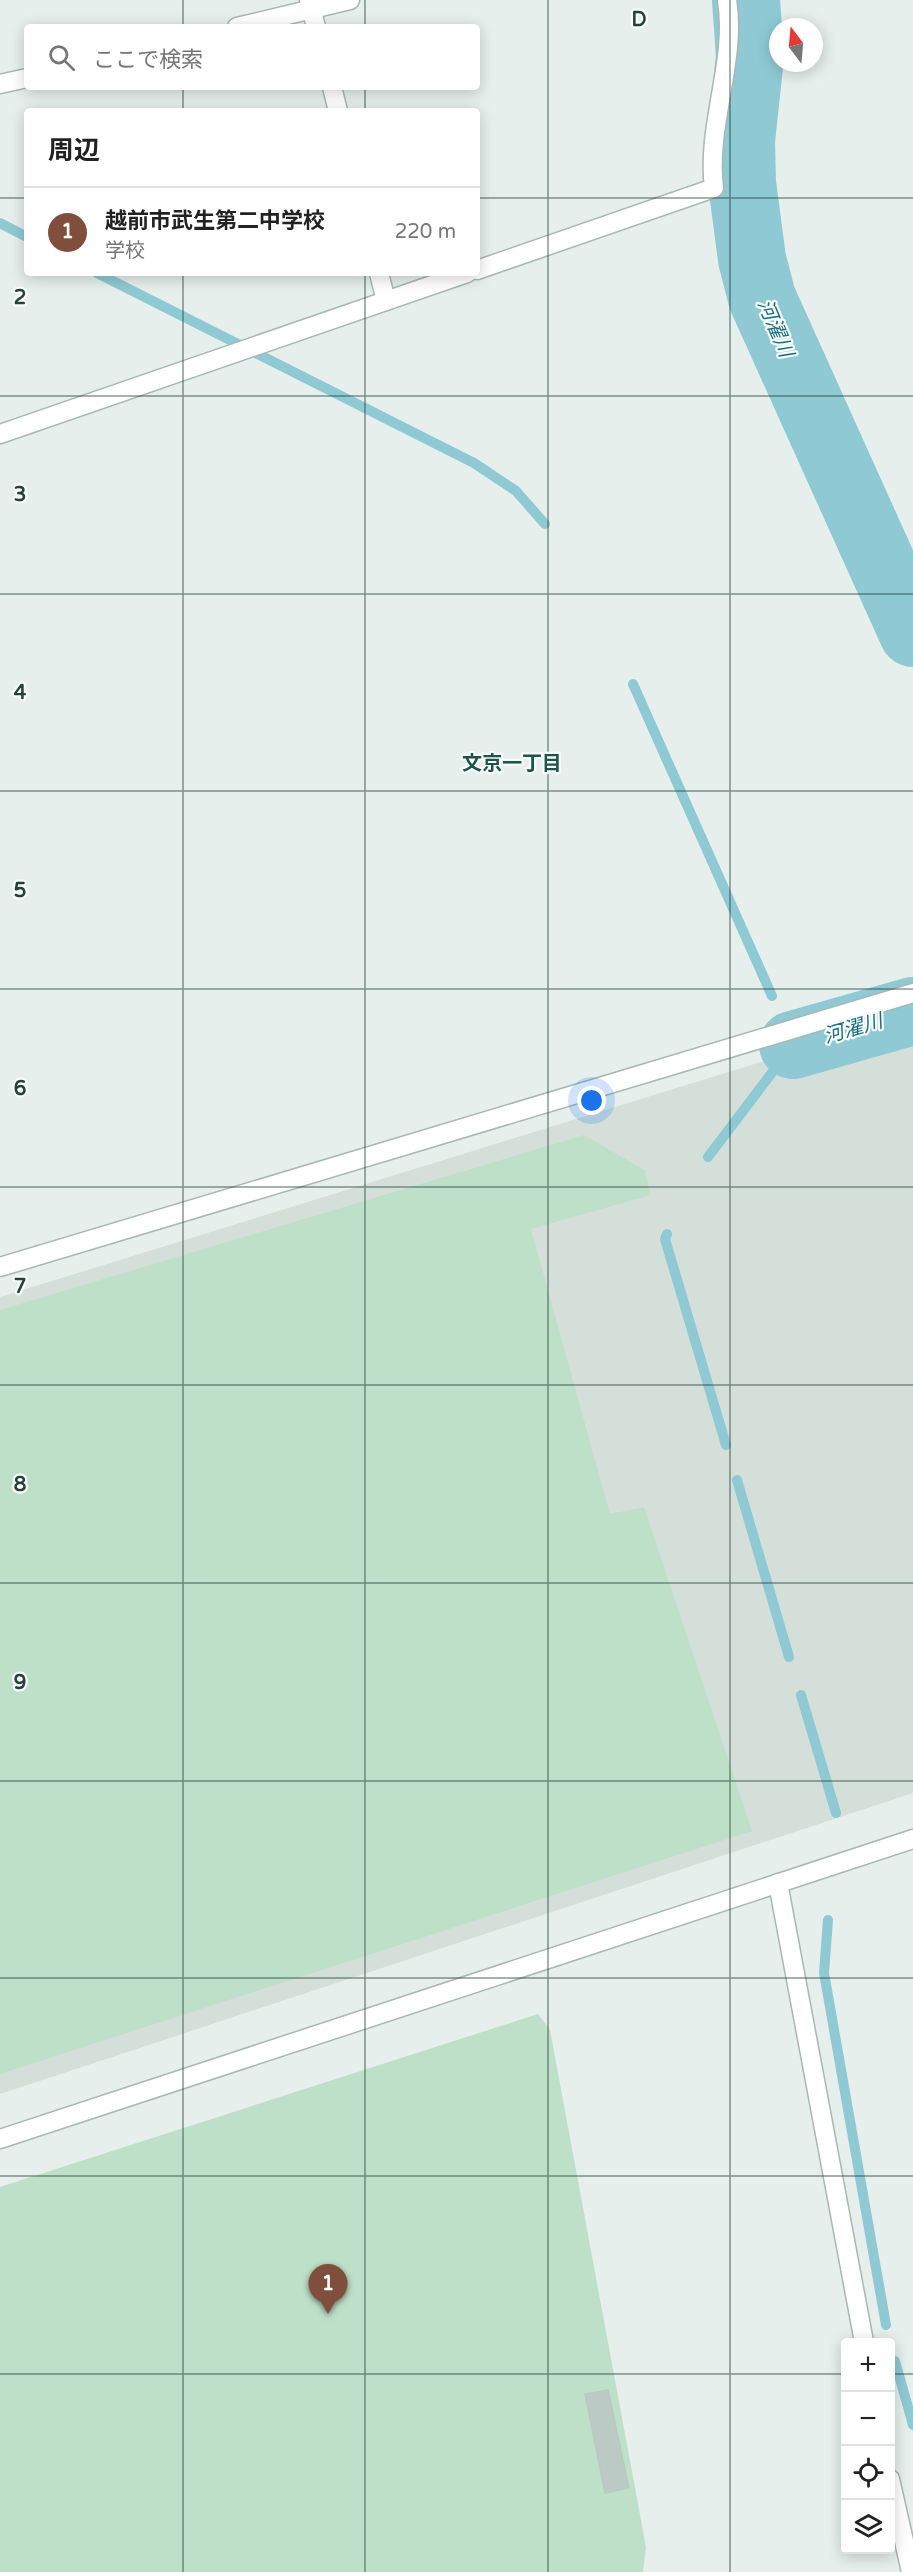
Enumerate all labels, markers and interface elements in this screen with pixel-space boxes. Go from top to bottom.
text: D [631,8,647,32]
north arrow [769,18,823,72]
search box [24,24,480,90]
icon: search [45,41,78,74]
text: ここで検索 [93,47,203,73]
text: 周辺 [48,135,100,166]
text: 越前市武生第二中学校 [105,208,325,234]
text: 1 [61,220,74,244]
text: 220 m [395,220,456,244]
text: 学校 [105,239,145,263]
text: 2 [14,286,26,310]
water label: 河濯川 [752,296,799,363]
text: 3 [14,483,26,507]
text: 4 [14,681,27,705]
district label: 文京一丁目 [462,752,562,776]
text: 5 [14,879,26,903]
water label: 河濯川 [821,1009,887,1049]
text: 6 [14,1077,26,1101]
your location [577,1086,606,1115]
text: 7 [14,1275,26,1299]
text: 8 [14,1473,26,1497]
text: 9 [14,1671,26,1695]
pin: 1 [308,2264,348,2314]
map controls [841,2338,895,2554]
button: + [841,2338,895,2392]
button: − [841,2392,895,2446]
button: locate [841,2446,895,2500]
button: layers [841,2500,895,2554]

